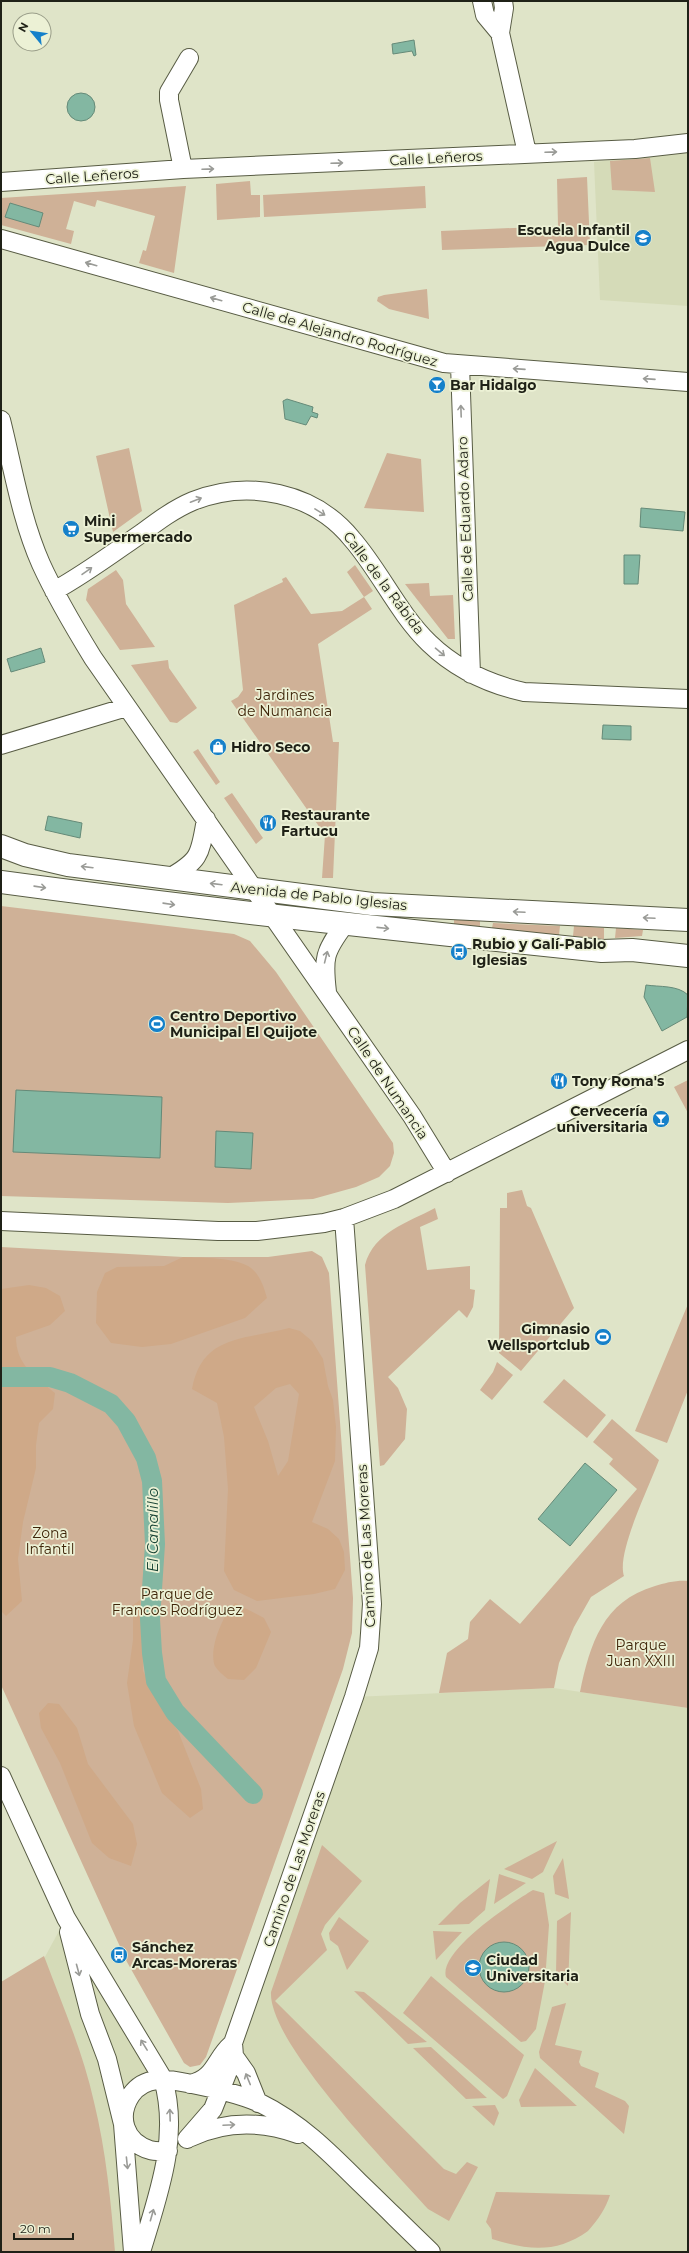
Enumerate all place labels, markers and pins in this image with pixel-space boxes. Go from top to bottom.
place label: Escuela Infantil Agua Dulce [517,221,630,255]
school or university icon: Escuela Infantil Agua Dulce [633,228,653,248]
bar icon: Bar Hidalgo [427,375,447,395]
place label: Bar Hidalgo [450,376,536,394]
place label: Mini Supermercado [84,512,192,546]
supermarket icon: Mini Supermercado [61,519,81,539]
shop icon: Hidro Seco [208,737,228,757]
place label: Hidro Seco [231,738,310,756]
place label: Restaurante Fartucu [281,806,370,840]
restaurant icon: Restaurante Fartucu [258,813,278,833]
place label: Rubio y Galí-Pablo Iglesias [472,935,606,969]
bus stop icon: Rubio y Galí-Pablo Iglesias [449,942,469,962]
place label: Centro Deportivo Municipal El Quijote [170,1007,317,1041]
sports icon: Centro Deportivo Municipal El Quijote [147,1014,167,1034]
restaurant icon: Tony Roma's [549,1071,569,1091]
place label: Tony Roma's [572,1072,665,1090]
place label: Cervecería universitaria [557,1102,648,1136]
bar icon: Cervecería universitaria [651,1109,671,1129]
place label: Gimnasio Wellsportclub [487,1320,590,1354]
sports icon: Gimnasio Wellsportclub [593,1327,613,1347]
place label: Sánchez Arcas-Moreras [131,1938,238,1972]
bus stop icon: Sánchez Arcas-Moreras [109,1945,129,1965]
place label: Ciudad Universitaria [486,1951,579,1985]
school or university icon: Ciudad Universitaria [463,1958,483,1978]

